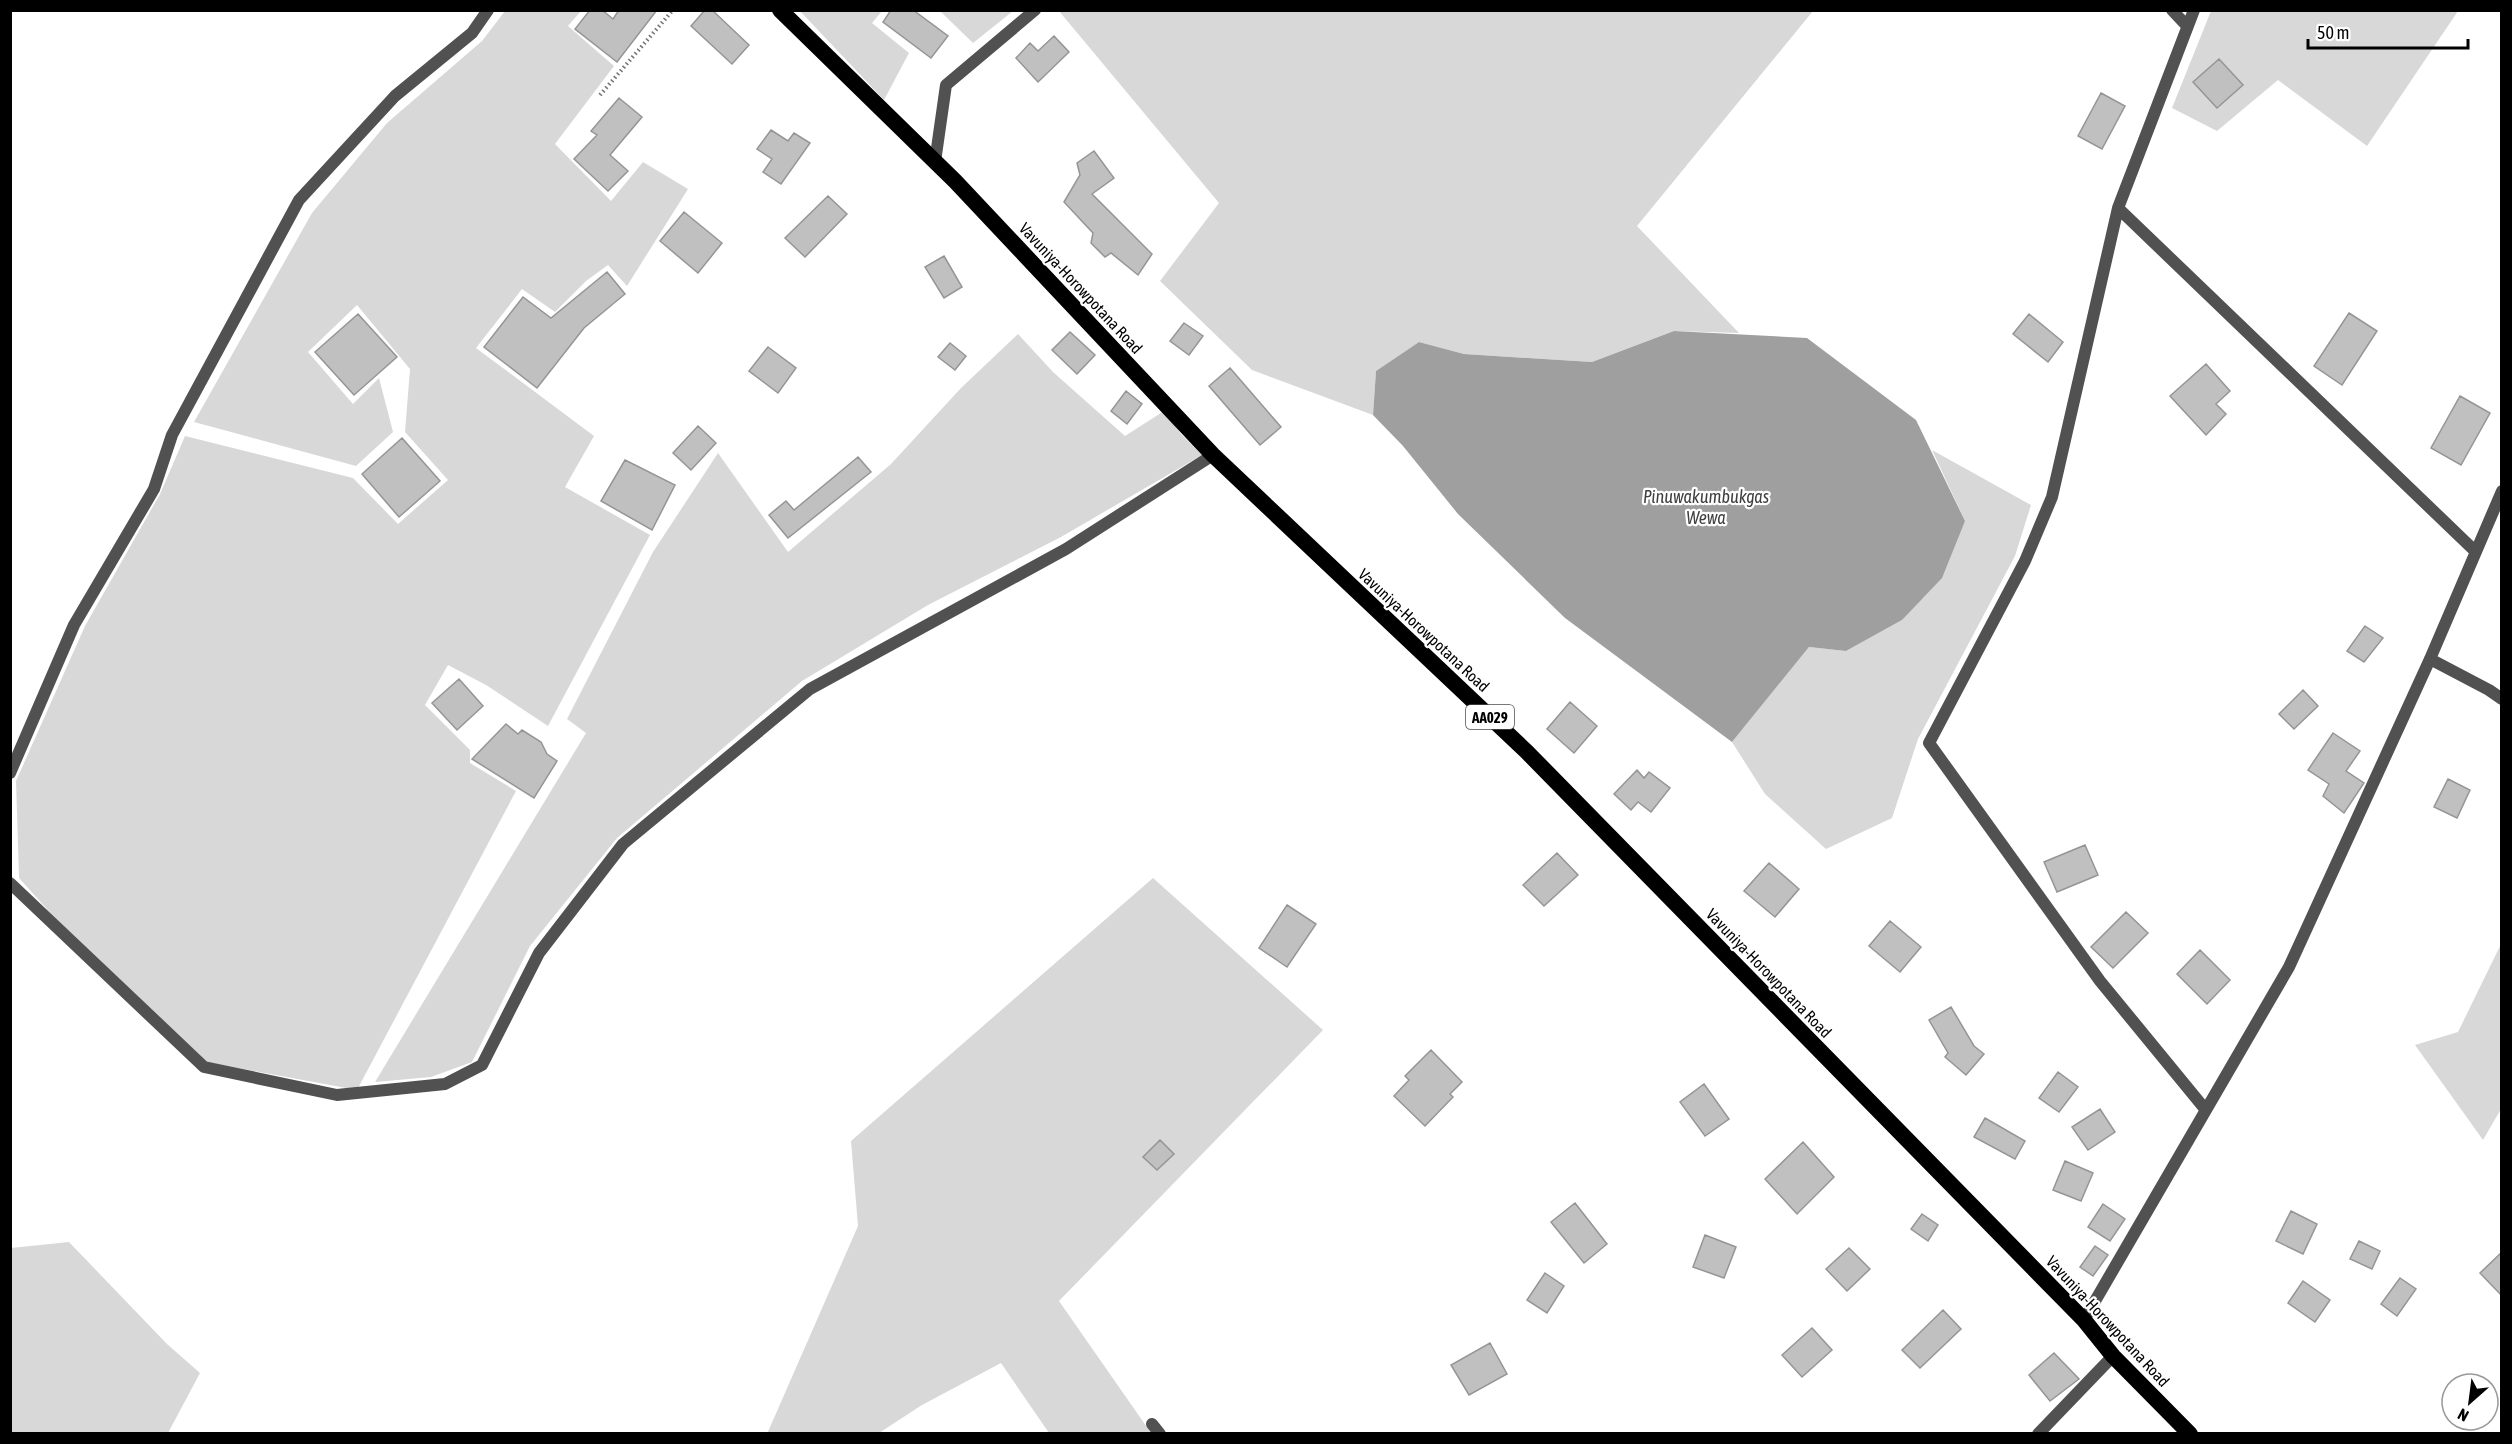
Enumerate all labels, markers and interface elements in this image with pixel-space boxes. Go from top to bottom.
scale bar [2308,12,2468,50]
text: 50 m [2317,22,2349,43]
street label: Vavuniya-Horowpotana Road [1015,219,1146,358]
water label: Pinuwakumbukgas Wewa [1643,486,1769,528]
street label: Vavuniya-Horowpotana Road [1354,565,1493,696]
road number: AA029 [1466,705,1514,729]
street label: Vavuniya-Horowpotana Road [1702,905,1835,1042]
street label: Vavuniya-Horowpotana Road [2042,1252,2173,1391]
north arrow [2440,1372,2500,1432]
text: N [2455,1405,2471,1425]

